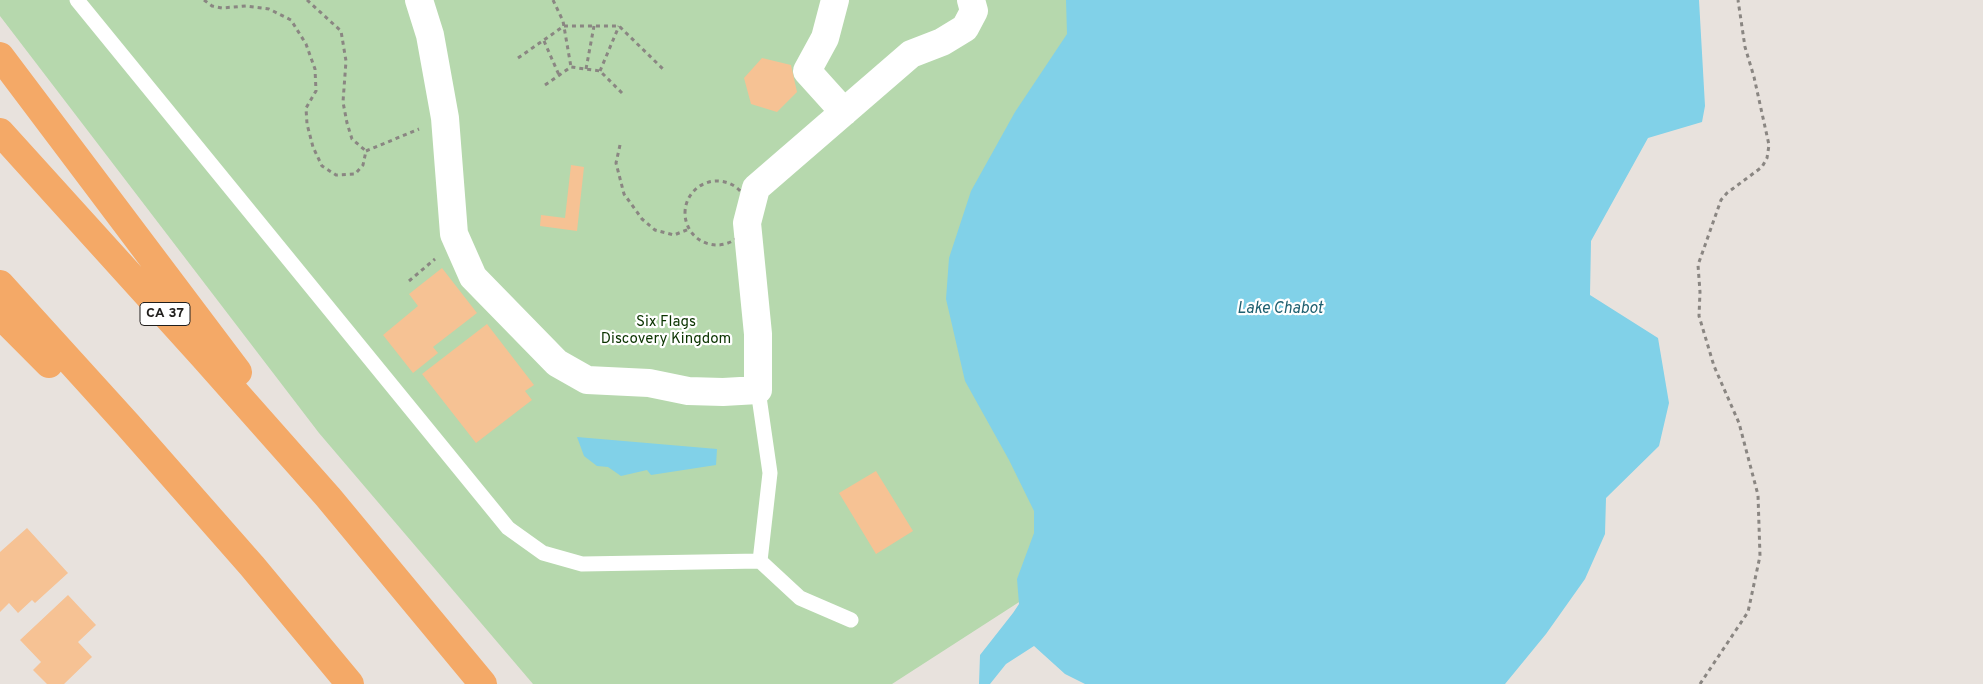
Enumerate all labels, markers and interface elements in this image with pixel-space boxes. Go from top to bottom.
water label: Lake Chabot [1237,300,1323,320]
road number: CA 37 [140,302,190,326]
park label: Six Flags Discovery Kingdom [601,314,731,349]

